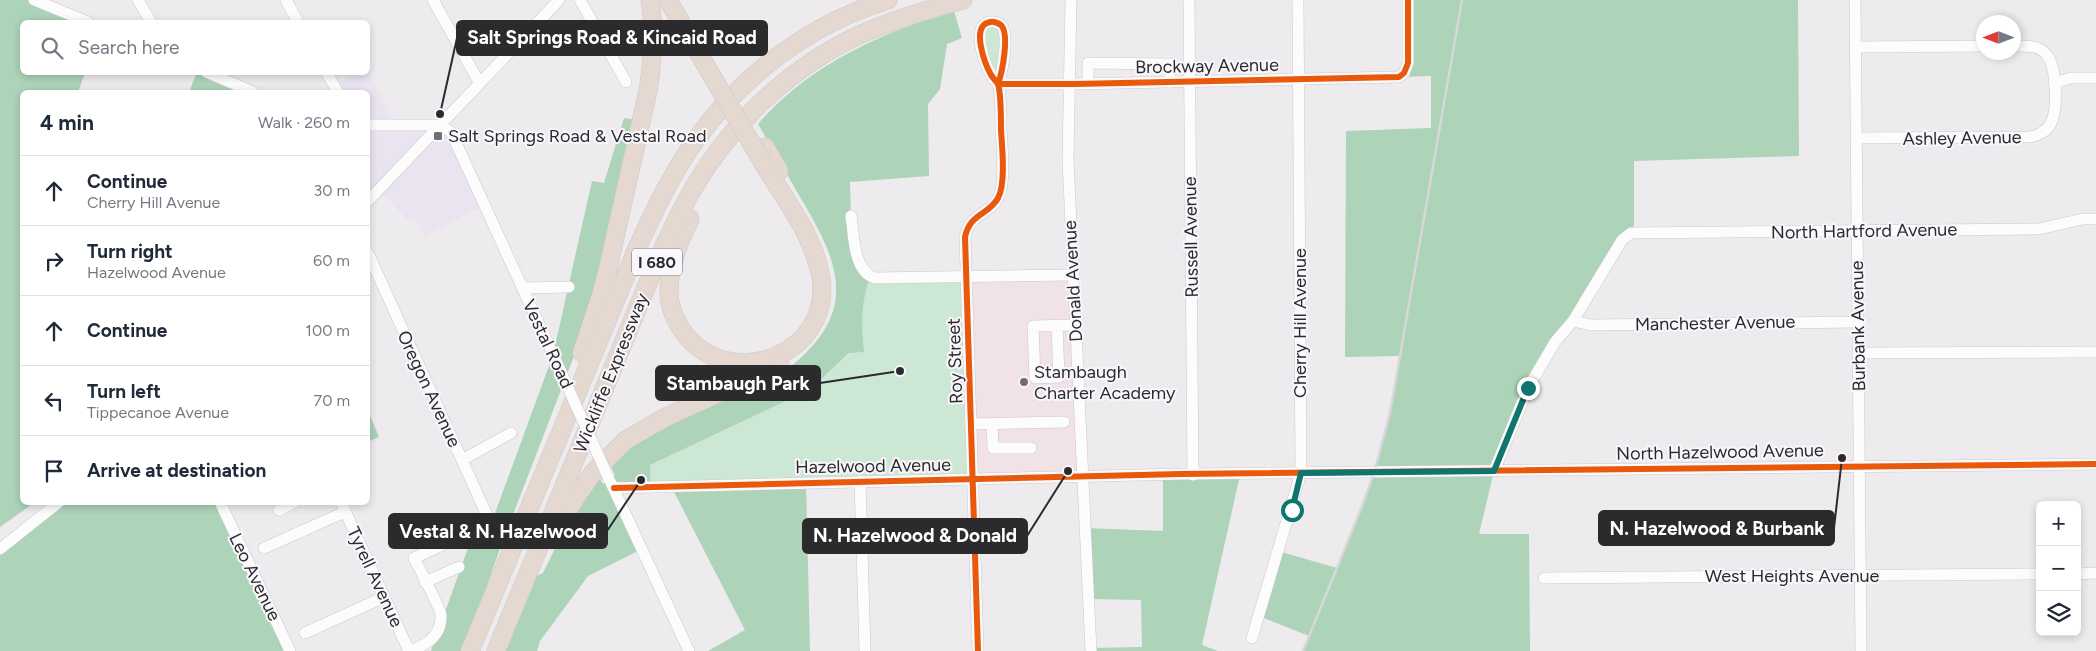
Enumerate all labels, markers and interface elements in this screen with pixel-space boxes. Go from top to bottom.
north arrow [1976,15,2021,60]
search box [20,20,370,75]
callout: Salt Springs Road & Kincaid Road [457,21,767,55]
text: Salt Springs Road & Kincaid Road [467,26,757,49]
icon: search [38,34,66,62]
text: Search here [78,36,180,59]
street label: Brockway Avenue [1135,54,1279,78]
text: 4 min [40,110,94,135]
text: Walk · 260 m [258,113,350,132]
place label: Salt Springs Road & Vestal Road [448,125,707,147]
street label: Ashley Avenue [1902,126,2022,150]
marker: Salt Springs Road & Vestal Road [432,130,444,142]
text: Continue [87,170,167,193]
street label: Russell Avenue [1179,176,1203,298]
icon: ahead [40,177,68,205]
text: 30 m [313,181,350,200]
text: Cherry Hill Avenue [87,193,220,212]
street label: North Hartford Avenue [1771,218,1957,244]
street label: Donald Avenue [1059,219,1087,342]
text: Turn right [87,240,173,263]
icon: right [40,247,68,275]
road number: I 680 [632,248,682,276]
street label: Cherry Hill Avenue [1289,248,1311,398]
text: 60 m [313,251,350,270]
street label: Burbank Avenue [1846,260,1870,392]
text: Hazelwood Avenue [87,263,226,282]
street label: Wickliffe Expressway [569,289,653,456]
street label: Vestal Road [518,296,578,392]
street label: Manchester Avenue [1635,311,1796,335]
icon: ahead [40,317,68,345]
street label: Roy Street [943,318,967,404]
text: Continue [87,319,167,342]
text: 100 m [305,321,350,340]
street label: Oregon Avenue [392,327,466,451]
place label: Stambaugh Charter Academy [1034,361,1176,404]
callout: Stambaugh Park [656,366,820,400]
text: Stambaugh Park [666,372,811,395]
marker: Stambaugh Charter Academy [1018,376,1030,388]
route end [1517,377,1540,400]
text: Turn left [87,380,161,403]
icon: left [40,387,68,415]
text: 70 m [314,391,350,410]
text: Tippecanoe Avenue [87,403,229,422]
street label: North Hazelwood Avenue [1616,439,1824,465]
street label: Hazelwood Avenue [795,454,951,478]
icon: arrive [40,457,68,485]
text: Arrive at destination [87,459,266,482]
route start [1281,499,1304,522]
map controls [2036,501,2081,636]
button: + [2036,501,2081,546]
callout: N. Hazelwood & Burbank [1599,511,1834,545]
callout: Vestal & N. Hazelwood [389,514,607,548]
text: N. Hazelwood & Burbank [1610,517,1825,540]
callout: N. Hazelwood & Donald [803,519,1027,553]
text: Vestal & N. Hazelwood [399,520,597,543]
street label: Tyrell Avenue [342,523,408,631]
text: N. Hazelwood & Donald [813,524,1017,547]
street label: Leo Avenue [224,530,286,625]
button: − [2036,546,2081,591]
street label: West Heights Avenue [1705,565,1879,587]
button: layers [2036,591,2081,636]

